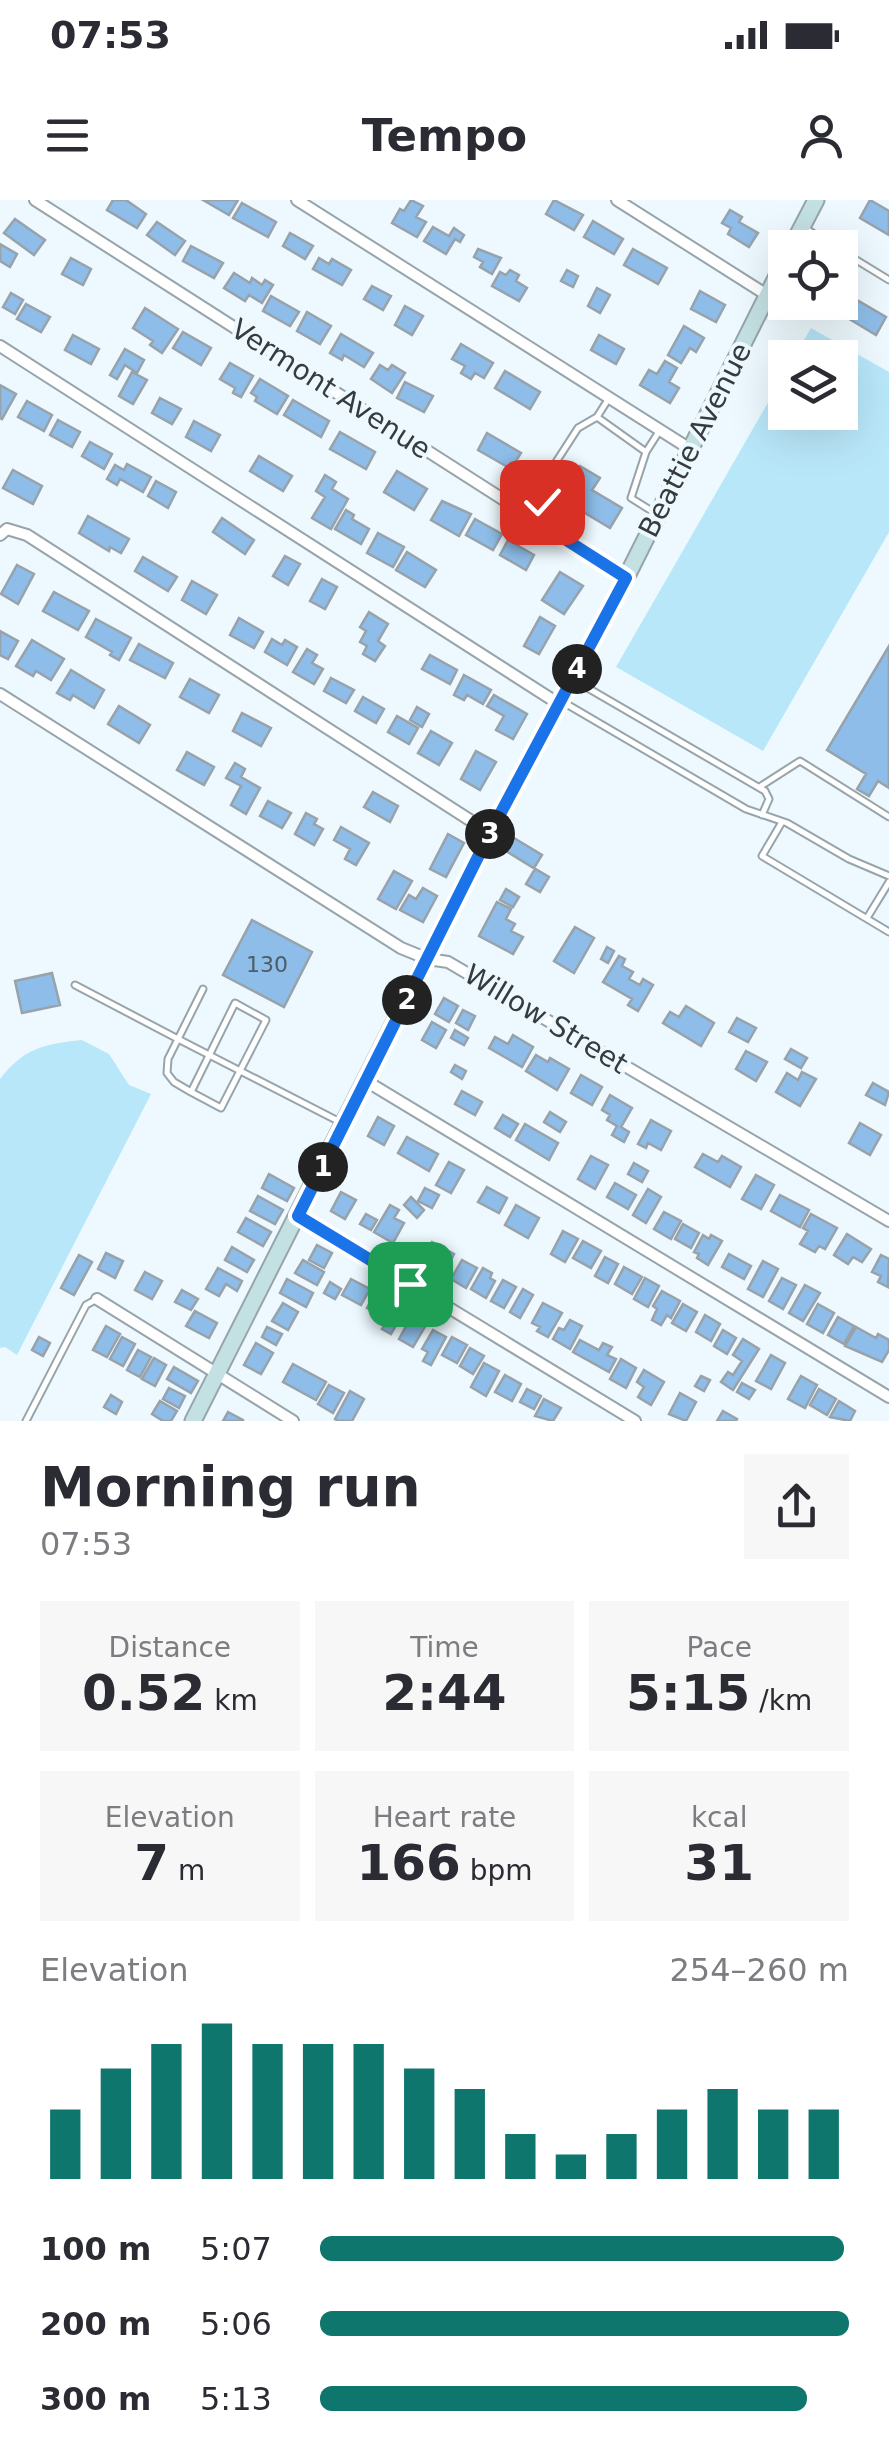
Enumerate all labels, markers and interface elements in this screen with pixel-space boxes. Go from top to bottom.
text: 07:53 [50,13,171,57]
icon: menu [40,108,95,163]
icon: person [794,108,849,163]
text: Tempo [362,109,527,162]
map controls [768,230,858,430]
button: locate [768,230,858,320]
street label: Vermont Avenue [225,312,437,466]
street label: Beattie Avenue [632,337,758,543]
button: layers [768,340,858,430]
pin [500,460,585,545]
icon: check [515,475,570,530]
pin: 4 [552,644,602,694]
text: 4 [567,652,587,685]
pin: 3 [465,809,515,859]
text: 3 [480,817,500,850]
house number: 130 [246,952,288,977]
street label: Willow Street [458,957,634,1081]
pin: 2 [382,975,432,1025]
text: 2 [397,983,417,1016]
pin: 1 [298,1142,348,1192]
text: 1 [313,1150,333,1183]
pin [368,1242,453,1327]
icon: arrive [383,1257,438,1312]
button: share [744,1454,849,1559]
text: Morning run [40,1455,421,1519]
text: 07:53 [40,1525,132,1563]
text: Distance [109,1631,231,1664]
text: Time [410,1631,479,1664]
text: Pace [686,1631,752,1664]
text: 0.52 [82,1664,205,1722]
text: 2:44 [382,1664,507,1722]
text: 5:15 [626,1664,750,1722]
text: km [205,1684,258,1717]
text: /km [750,1684,812,1717]
text: Elevation [105,1801,235,1834]
text: Heart rate [373,1801,516,1834]
text: kcal [691,1801,747,1834]
text: 7 [134,1834,169,1892]
text: 166 [356,1834,461,1892]
text: 31 [684,1834,754,1892]
text: m [169,1854,205,1887]
text: bpm [461,1854,533,1887]
text: Elevation [40,1951,189,1989]
text: 254–260 m [670,1951,849,1989]
text: 100 m [40,2230,151,2268]
text: 5:07 [200,2230,272,2268]
text: 200 m [40,2305,151,2343]
text: 5:06 [200,2305,272,2343]
text: 300 m [40,2380,151,2418]
text: 5:13 [200,2380,272,2418]

